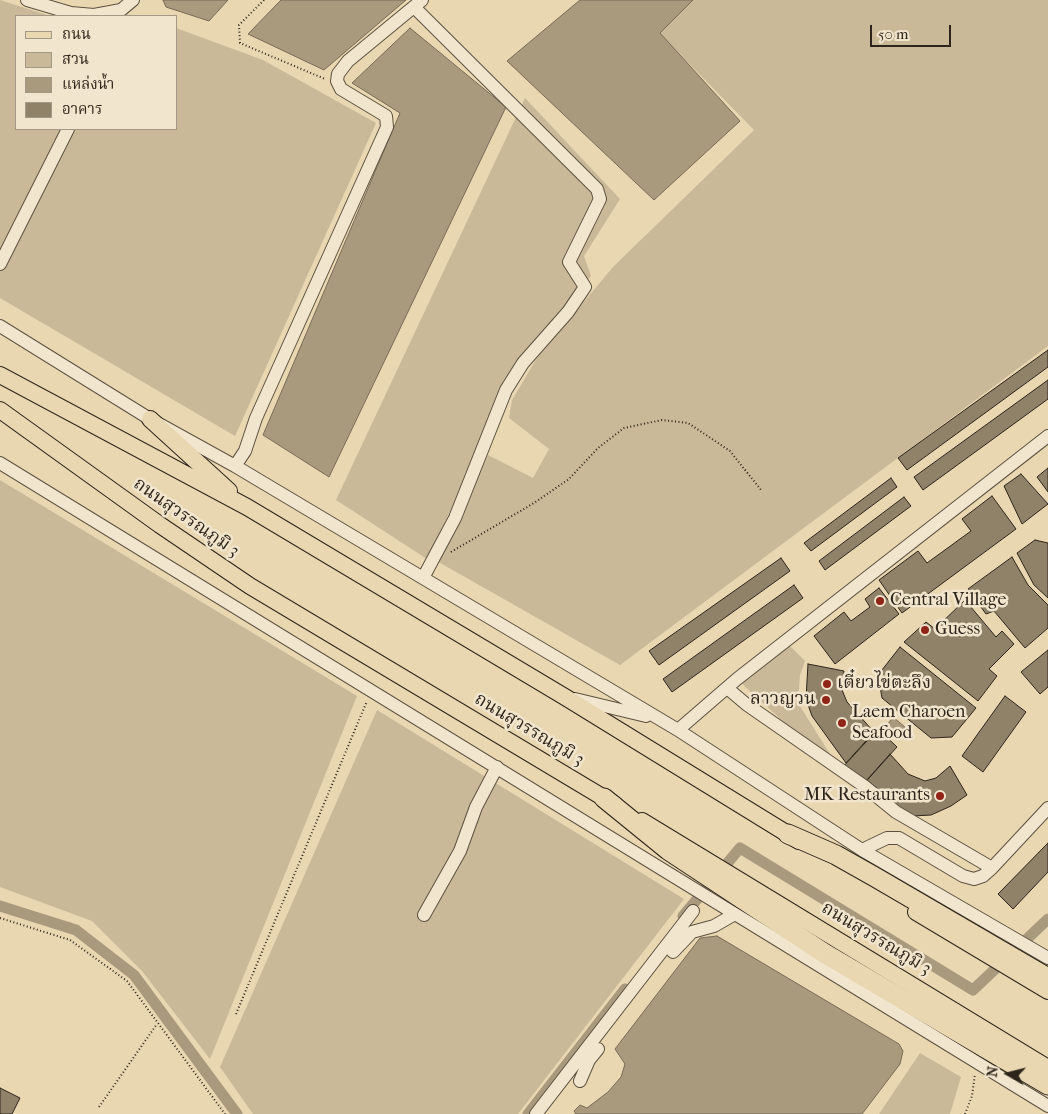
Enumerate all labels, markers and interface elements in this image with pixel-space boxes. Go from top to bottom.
legend [15,15,178,130]
scale bar [873,15,954,47]
text: ถนน [62,25,91,43]
text: 50 m [878,25,908,43]
text: สวน [62,50,89,68]
text: แหล่งน้ำ [62,75,114,93]
text: อาคาร [62,100,102,118]
street label: ถนนสุวรรณภูมิ 3 [129,474,243,562]
place label: Central Village [890,590,1006,612]
marker: Central Village [874,595,886,607]
place label: Guess [935,619,980,641]
marker: Guess [919,624,931,636]
place label: เตี๋ยวไข่ตะลึง [837,673,931,695]
marker: เตี๋ยวไข่ตะลึง [821,678,833,690]
street label: ถนนสุวรรณภูมิ 3 [470,689,588,771]
place label: ลาวญวน [750,689,816,711]
marker: ลาวญวน [820,694,832,706]
place label: Laem Charoen Seafood [852,702,966,744]
marker: Laem Charoen Seafood [836,717,848,729]
place label: MK Restaurants [804,785,930,807]
marker: MK Restaurants [934,790,946,802]
street label: ถนนสุวรรณภูมิ 3 [817,898,935,980]
north arrow [983,1049,1033,1099]
text: N [983,1065,1002,1078]

